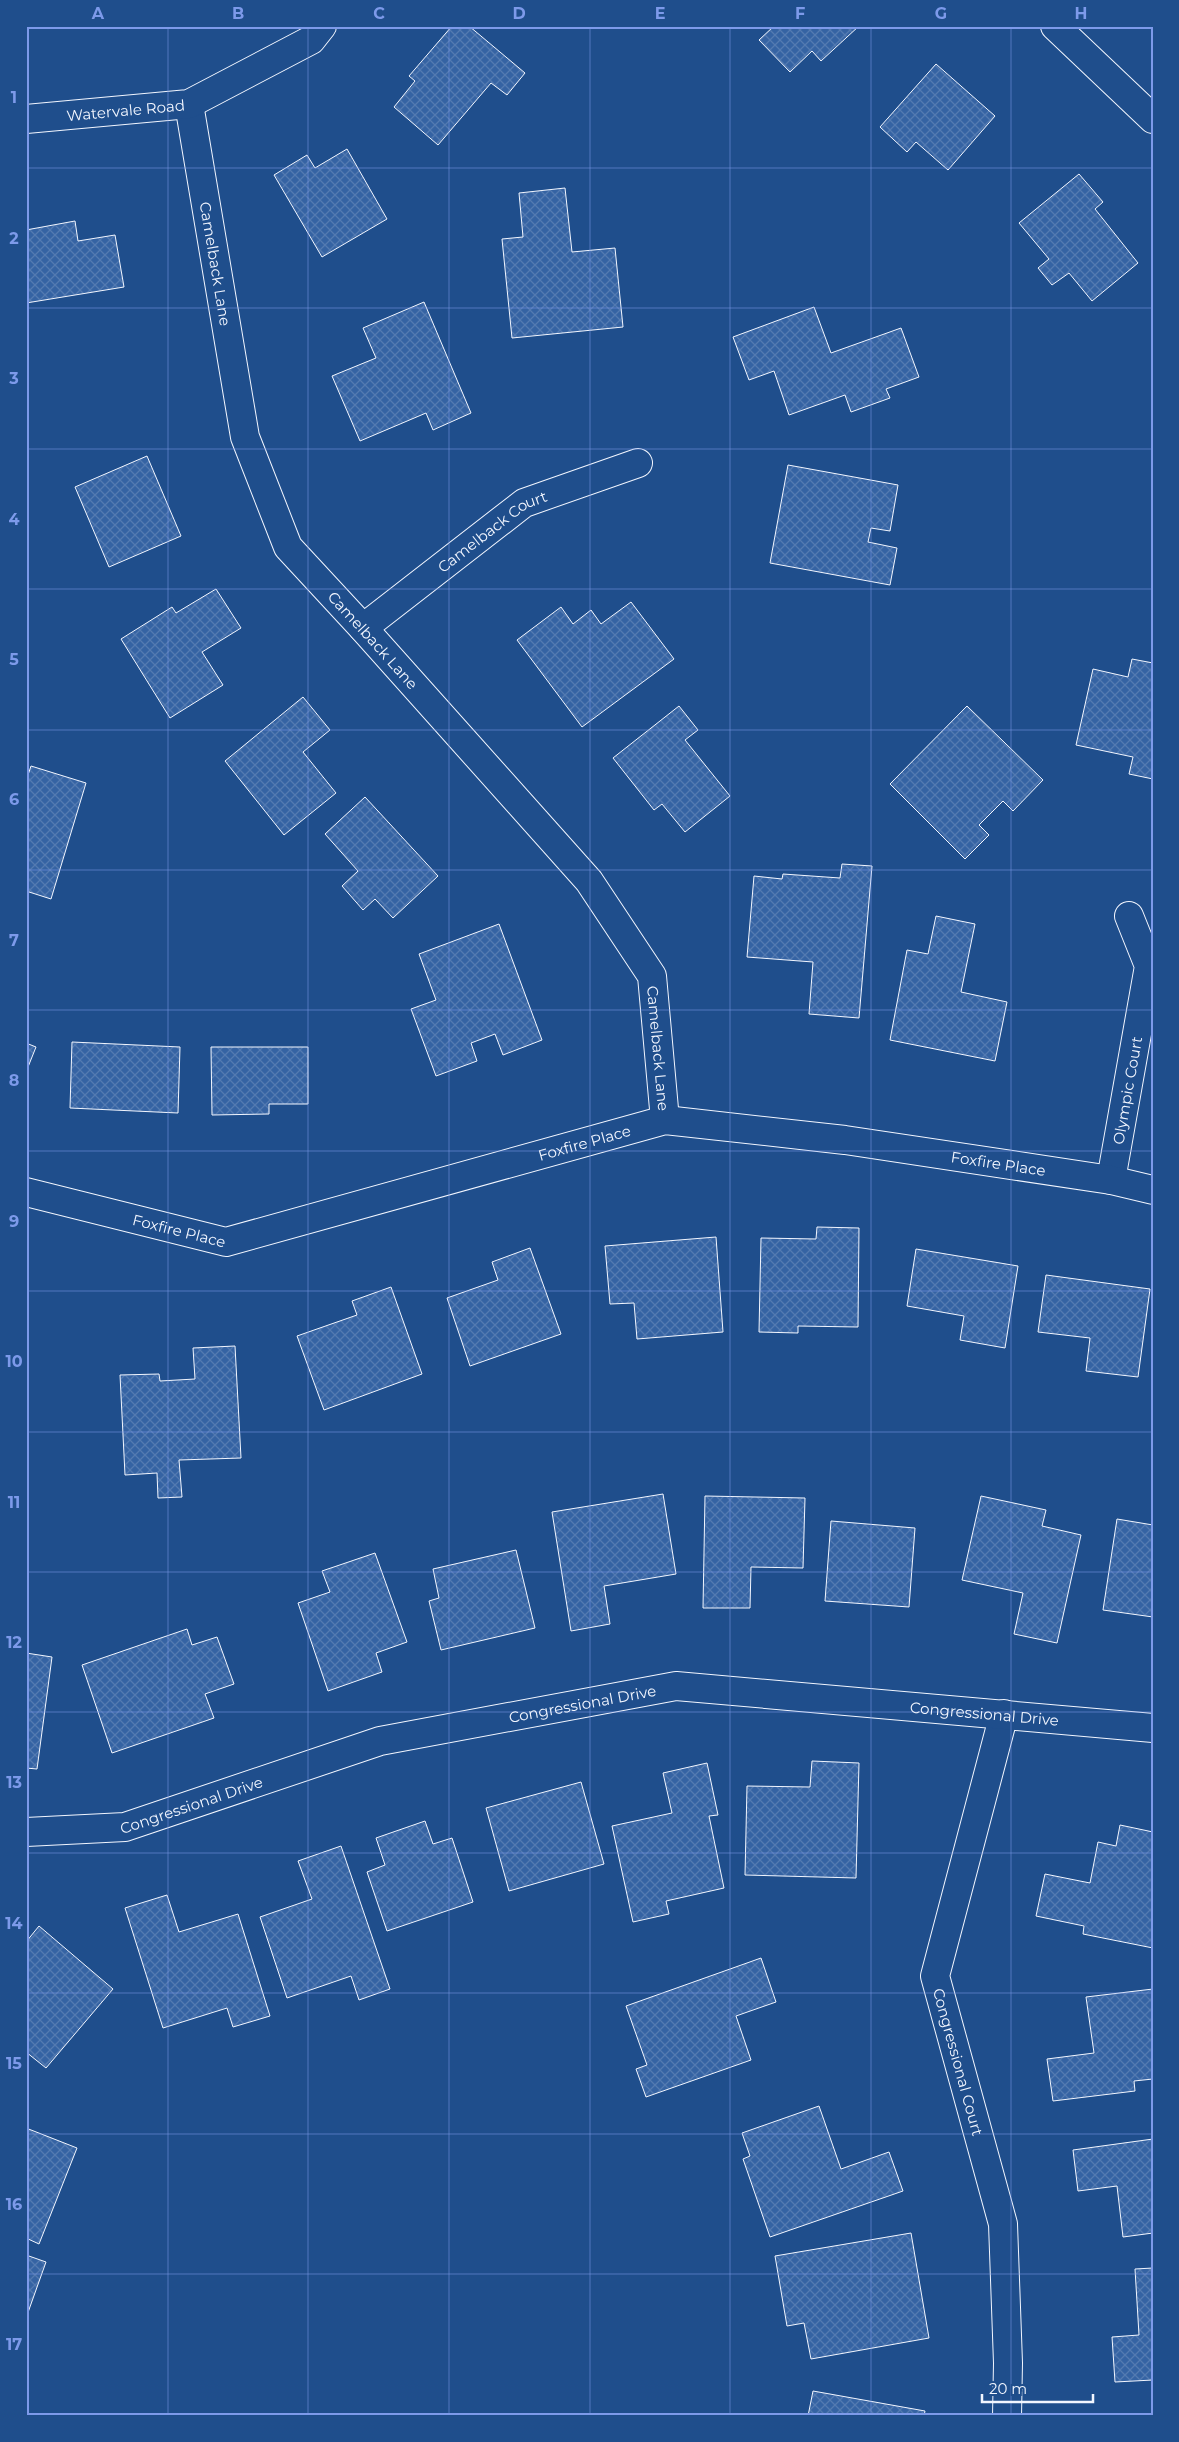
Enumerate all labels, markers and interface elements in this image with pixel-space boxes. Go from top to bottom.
text: A [91,4,105,23]
text: B [232,4,244,23]
text: C [373,4,385,23]
text: D [512,4,526,23]
text: E [655,4,665,23]
text: F [795,4,805,23]
text: G [935,4,947,23]
text: H [1075,4,1087,23]
text: 1 [11,88,17,107]
street label: Watervale Road [66,95,186,125]
street label: Camelback Lane [196,200,236,327]
text: 2 [9,229,19,248]
text: 3 [8,369,19,388]
street label: Camelback Court [433,486,549,576]
text: 4 [8,510,20,529]
street label: Camelback Lane [324,587,422,693]
text: 5 [9,650,19,669]
text: 6 [9,790,19,809]
text: 7 [9,931,19,950]
street label: Camelback Lane [643,985,674,1112]
street label: Olympic Court [1108,1035,1146,1146]
text: 8 [9,1071,19,1090]
street label: Foxfire Place [536,1121,633,1164]
street label: Foxfire Place [950,1147,1047,1180]
street label: Foxfire Place [131,1210,228,1251]
text: 9 [9,1212,19,1231]
text: 10 [5,1352,23,1371]
text: 11 [8,1493,20,1512]
text: 12 [6,1633,22,1652]
street label: Congressional Drive [507,1680,657,1726]
street label: Congressional Drive [909,1697,1060,1729]
street label: Congressional Drive [117,1772,265,1838]
text: 13 [6,1773,22,1792]
text: 14 [5,1914,23,1933]
street label: Congressional Court [929,1986,988,2138]
text: 15 [6,2054,22,2073]
text: 16 [6,2195,22,2214]
text: 17 [6,2335,22,2354]
scale bar [982,2372,1093,2404]
text: 20 m [989,2379,1027,2398]

